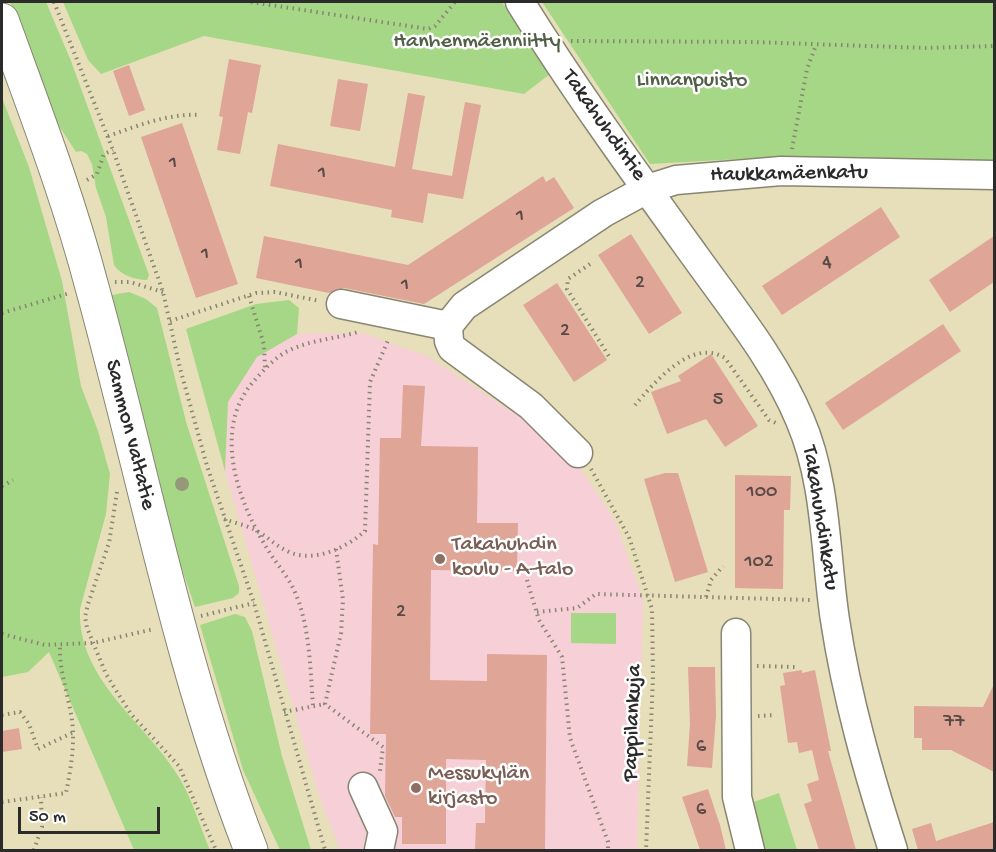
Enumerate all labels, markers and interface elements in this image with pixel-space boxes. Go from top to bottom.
park label: Hanhenmäenniitty [393,30,561,56]
street label: Takahuhdintie [555,65,651,187]
park label: Linnanpuisto [637,69,747,95]
house number: 1 [169,152,177,176]
street label: Haukkamäenkatu [710,160,868,190]
house number: 1 [318,162,326,186]
house number: 1 [516,205,524,229]
house number: 1 [201,243,209,267]
house number: 4 [822,252,832,276]
house number: 1 [295,253,303,277]
house number: 2 [635,272,645,296]
house number: 1 [401,274,409,298]
house number: 2 [560,320,570,344]
street label: Sammon valtatie [98,357,160,513]
house number: 5 [713,389,723,413]
street label: Takahuhdinkatu [795,444,843,592]
house number: 100 [747,481,777,505]
place label: Takahuhdin koulu - A-talo [452,533,573,584]
house number: 102 [744,551,774,575]
marker: Takahuhdin koulu - A-talo [433,552,447,566]
house number: 2 [396,601,406,625]
street label: Pappilankuja [619,664,649,782]
house number: 77 [944,711,964,735]
house number: 6 [696,736,706,760]
place label: Messukylän kirjasto [428,762,529,813]
marker: Messukylän kirjasto [409,781,423,795]
scale bar [21,795,164,833]
house number: 6 [696,799,706,823]
text: 50 m [29,807,66,828]

